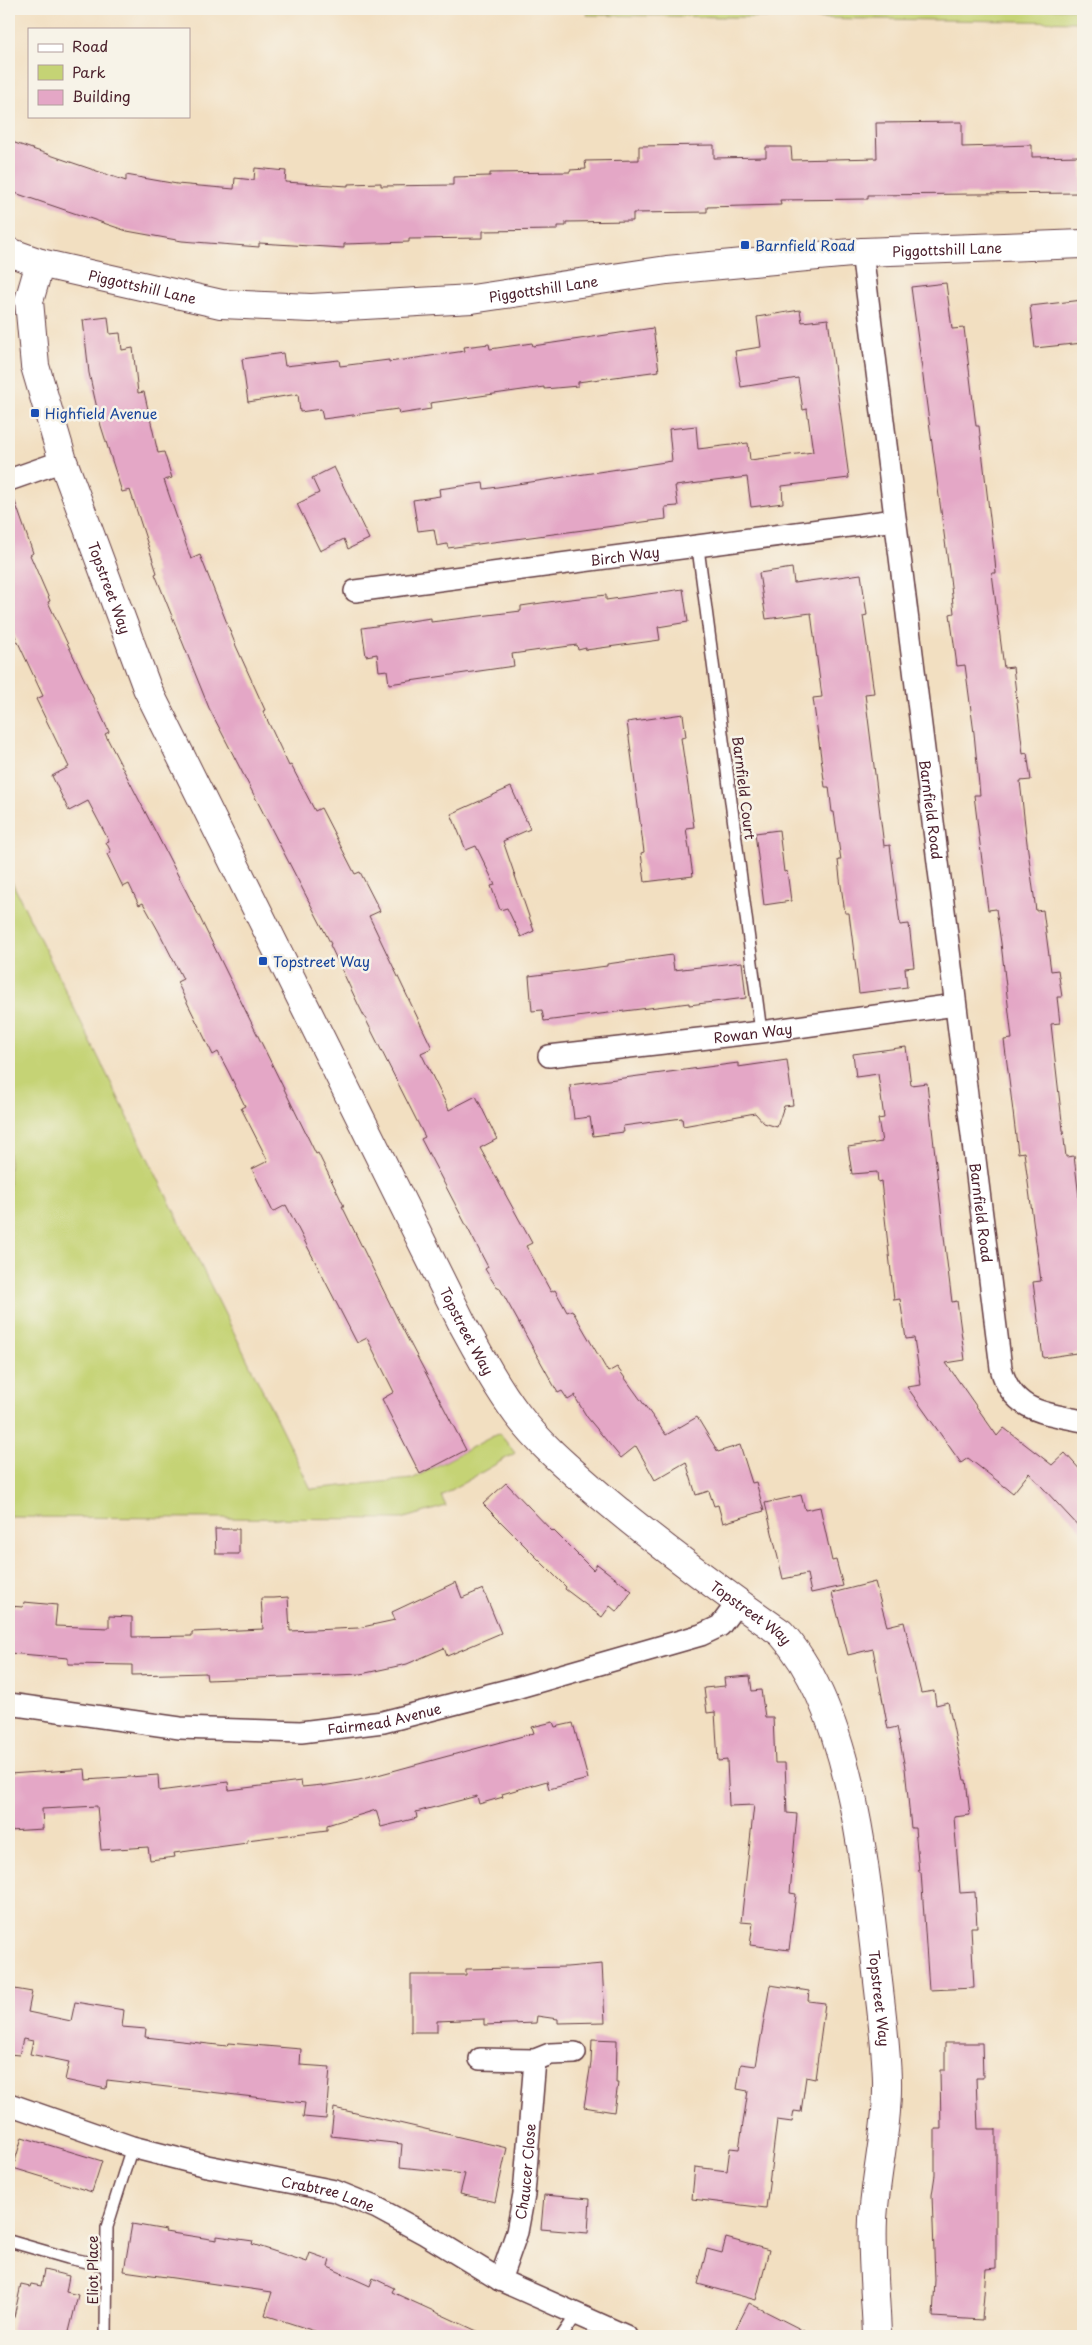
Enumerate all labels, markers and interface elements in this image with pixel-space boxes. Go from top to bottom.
legend [28,28,190,118]
text: Road [72,34,108,57]
text: Park [72,60,106,83]
text: Building [72,84,131,107]
place label: Barnfield Road [755,235,855,256]
street label: Piggottshill Lane [892,236,1003,261]
marker: Barnfield Road [739,239,751,251]
street label: Piggottshill Lane [86,264,199,309]
street label: Piggottshill Lane [487,270,600,307]
place label: Highfield Avenue [45,403,158,424]
marker: Highfield Avenue [29,407,41,419]
street label: Topstreet Way [83,539,137,637]
street label: Birch Way [589,541,661,571]
street label: Barnfield Court [727,735,761,841]
street label: Barnfield Road [915,759,948,861]
place label: Topstreet Way [273,951,370,972]
marker: Topstreet Way [257,955,269,967]
street label: Rowan Way [712,1017,793,1048]
street label: Barnfield Road [965,1162,998,1264]
street label: Topstreet Way [435,1283,499,1379]
street label: Topstreet Way [706,1575,797,1649]
street label: Fairmead Avenue [326,1697,444,1739]
street label: Topstreet Way [864,1949,896,2047]
street label: Chaucer Close [509,2123,540,2221]
street label: Crabtree Lane [279,2170,378,2217]
street label: Eliot Place [82,2235,103,2305]

